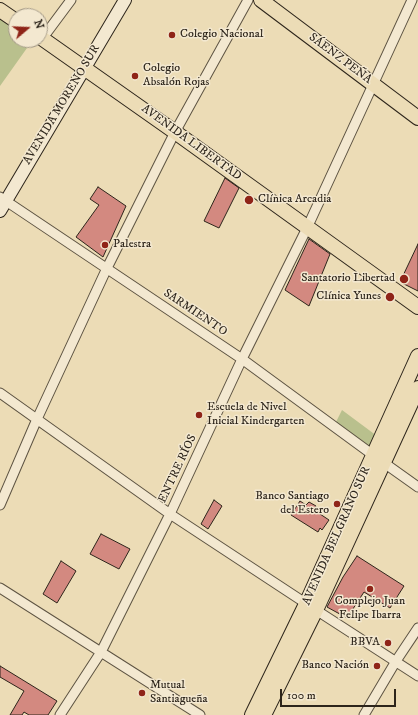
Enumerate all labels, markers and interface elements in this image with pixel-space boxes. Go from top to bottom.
north arrow [8,8,48,48]
text: N [30,18,46,31]
place label: Colegio Nacional [180,28,263,42]
marker: Colegio Nacional [167,30,177,40]
street label: SÁENZ PEÑA [306,31,374,87]
street label: AVENIDA MORENO SUR [20,42,104,168]
place label: Colegio Absalón Rojas [143,62,209,90]
marker: Colegio Absalón Rojas [130,71,140,81]
street label: AVENIDA LIBERTAD [138,102,244,184]
place label: Clínica Arcadia [258,193,331,207]
marker: Clínica Arcadia [243,194,255,206]
place label: Palestra [113,238,151,252]
marker: Palestra [100,240,110,250]
place label: Santatorio Libertad [301,272,395,286]
marker: Santatorio Libertad [398,273,410,285]
street label: SARMIENTO [160,286,230,340]
place label: Clínica Yunes [316,290,381,304]
marker: Clínica Yunes [384,291,396,303]
place label: Escuela de Nivel Inicial Kindergarten [207,401,305,429]
marker: Escuela de Nivel Inicial Kindergarten [194,410,204,420]
street label: ENTRE RÍOS [156,432,200,506]
street label: AVENIDA BELGRANO SUR [300,464,374,608]
place label: Banco Santiago del Estero [255,490,329,518]
marker: Banco Santiago del Estero [332,499,342,509]
marker: Complejo Juan Felipe Ibarra [365,584,375,594]
place label: Complejo Juan Felipe Ibarra [335,595,405,623]
place label: BBVA [350,636,380,650]
marker: BBVA [383,638,393,648]
place label: Banco Nación [301,659,369,673]
marker: Banco Nación [372,661,382,671]
place label: Mutual Santiagueña [150,679,208,707]
scale bar [282,681,398,707]
marker: Mutual Santiagueña [137,688,147,698]
text: 100 m [287,688,316,703]

